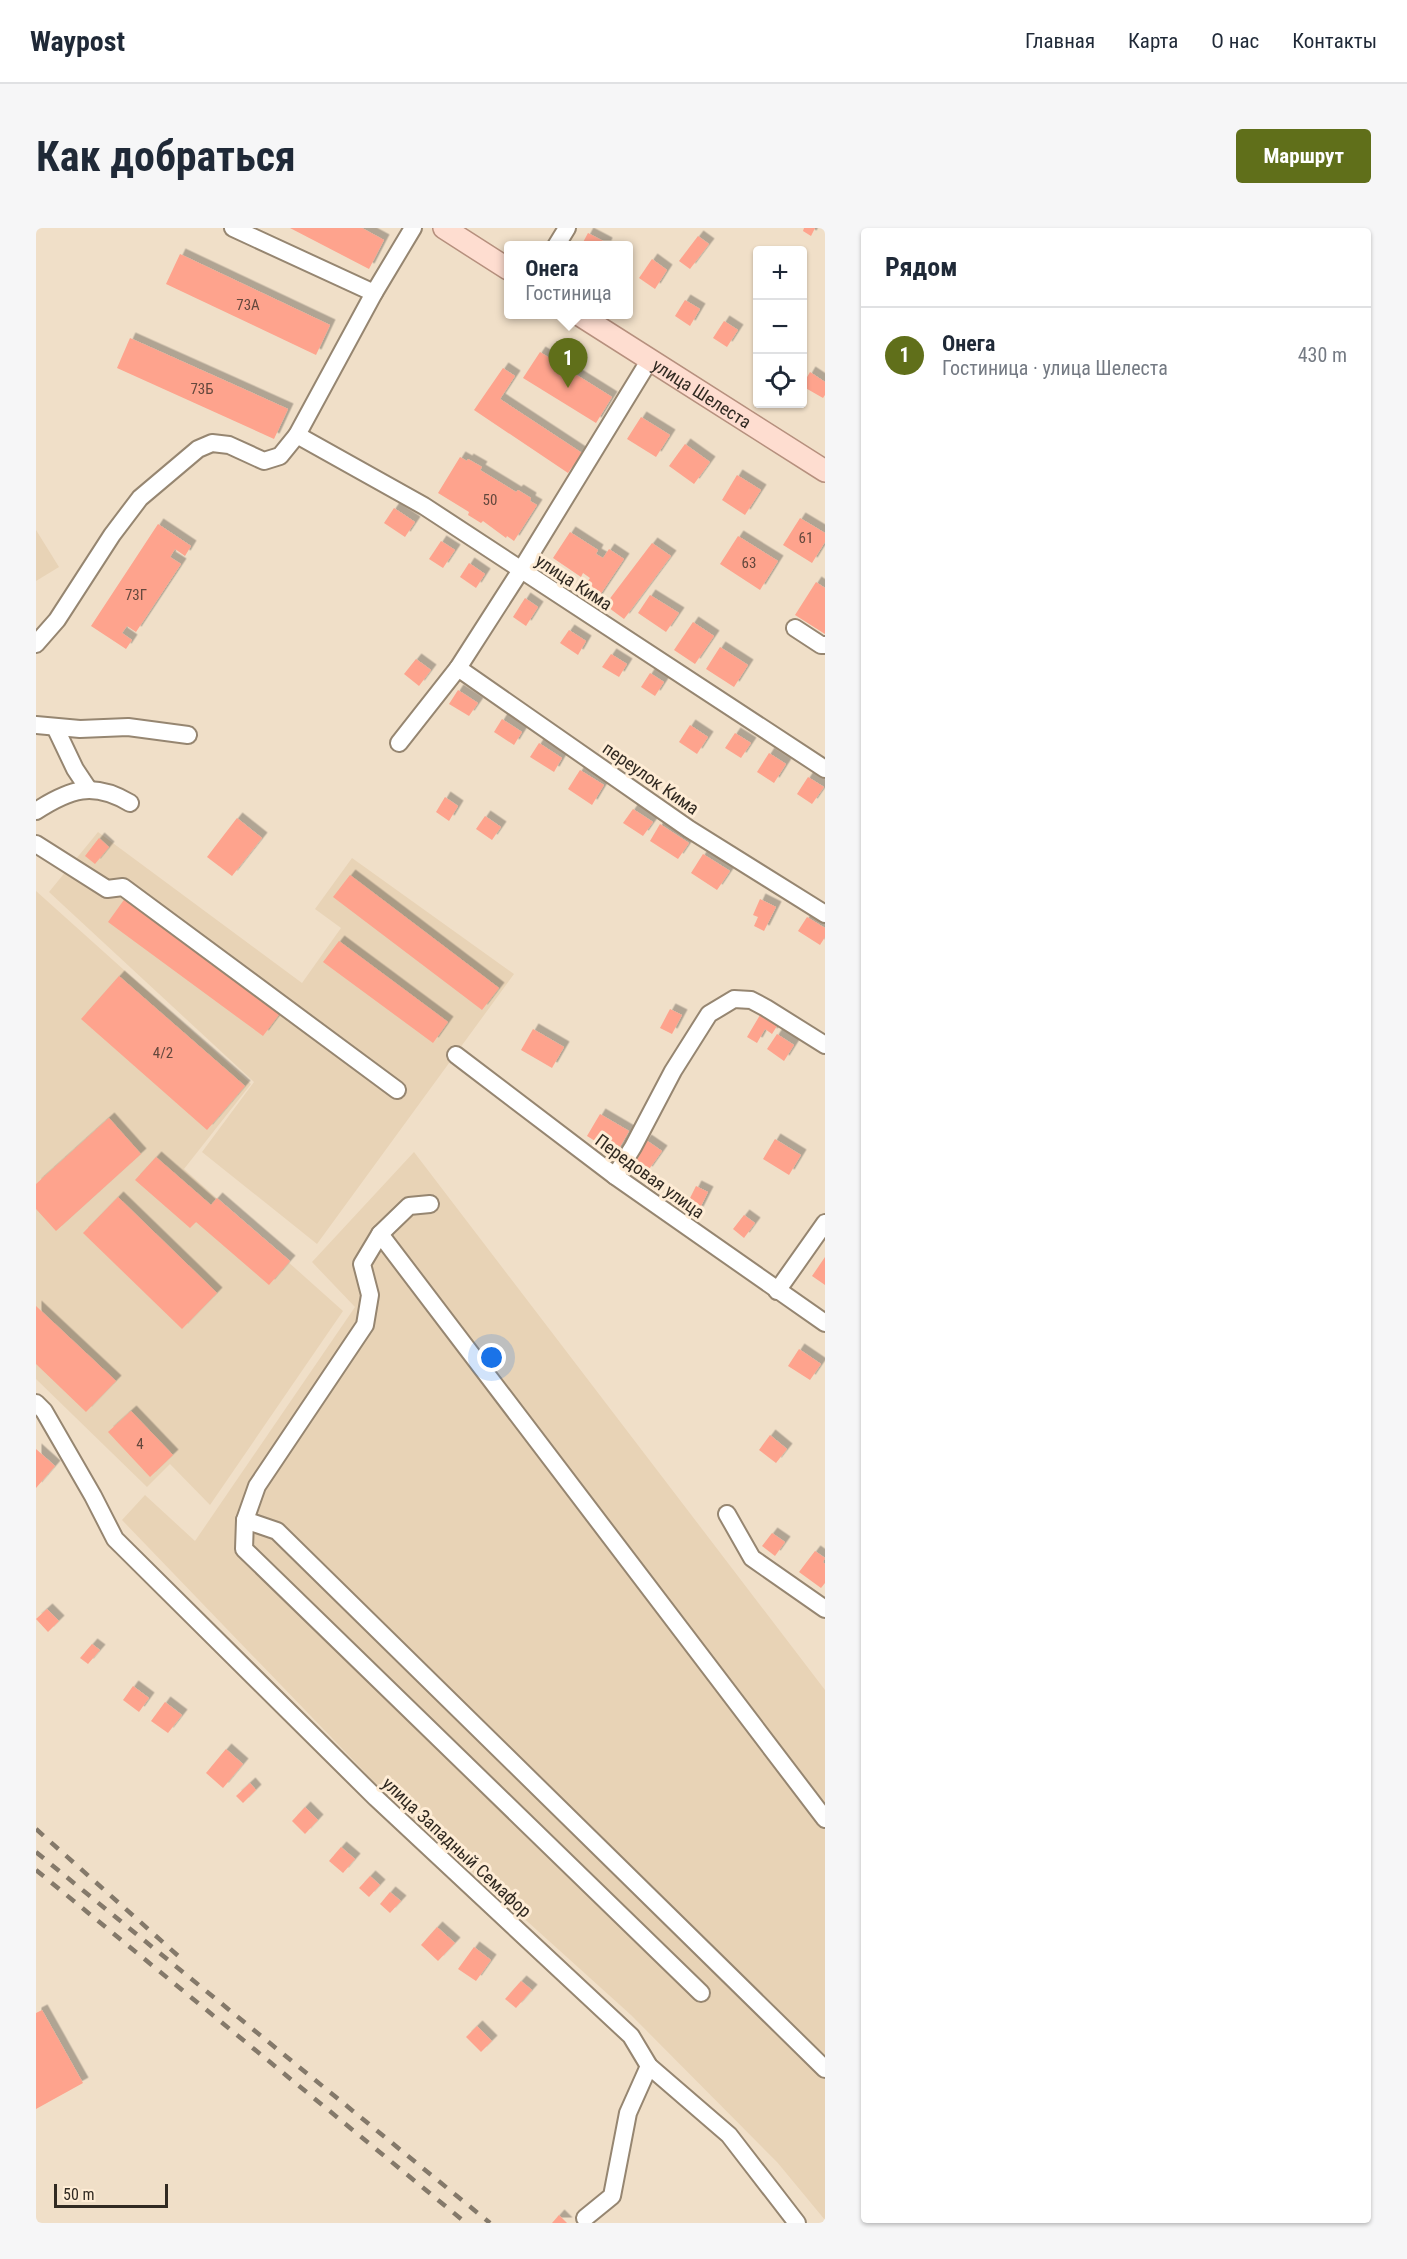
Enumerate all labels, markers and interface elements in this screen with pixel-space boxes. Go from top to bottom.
text: Waypost [30,25,125,58]
text: Главная [1025,29,1095,53]
text: Карта [1128,29,1178,53]
text: О нас [1211,29,1259,53]
text: Контакты [1292,29,1377,53]
button: Маршрут [1236,129,1371,183]
text: Как добраться [36,132,296,181]
popup [504,241,633,319]
map controls [753,246,807,408]
button: + [753,246,807,300]
text: Рядом [885,252,957,282]
text: Онега [525,256,579,281]
text: Гостиница [525,281,612,305]
house number: 73А [236,296,260,314]
button: − [753,300,807,354]
text: Онега [942,331,995,356]
pin: 1 [548,338,588,388]
text: 1 [899,343,910,367]
text: 430 m [1298,343,1347,367]
street label: улица Шелеста [649,354,755,432]
button: locate [753,354,807,408]
text: Гостиница · улица Шелеста [942,356,1168,380]
house number: 73Б [190,380,214,398]
house number: 50 [483,491,497,509]
house number: 61 [799,529,813,547]
street label: улица Кима [532,550,616,614]
house number: 63 [742,554,756,572]
house number: 73Г [125,586,147,604]
street label: переулок Кима [599,737,703,819]
house number: 4/2 [153,1044,173,1062]
street label: Передовая улица [591,1129,709,1223]
your location [477,1343,506,1372]
house number: 4 [136,1435,144,1453]
street label: улица Западный Семафор [378,1773,536,1922]
scale bar [54,2181,168,2208]
text: 50 m [63,2185,95,2204]

